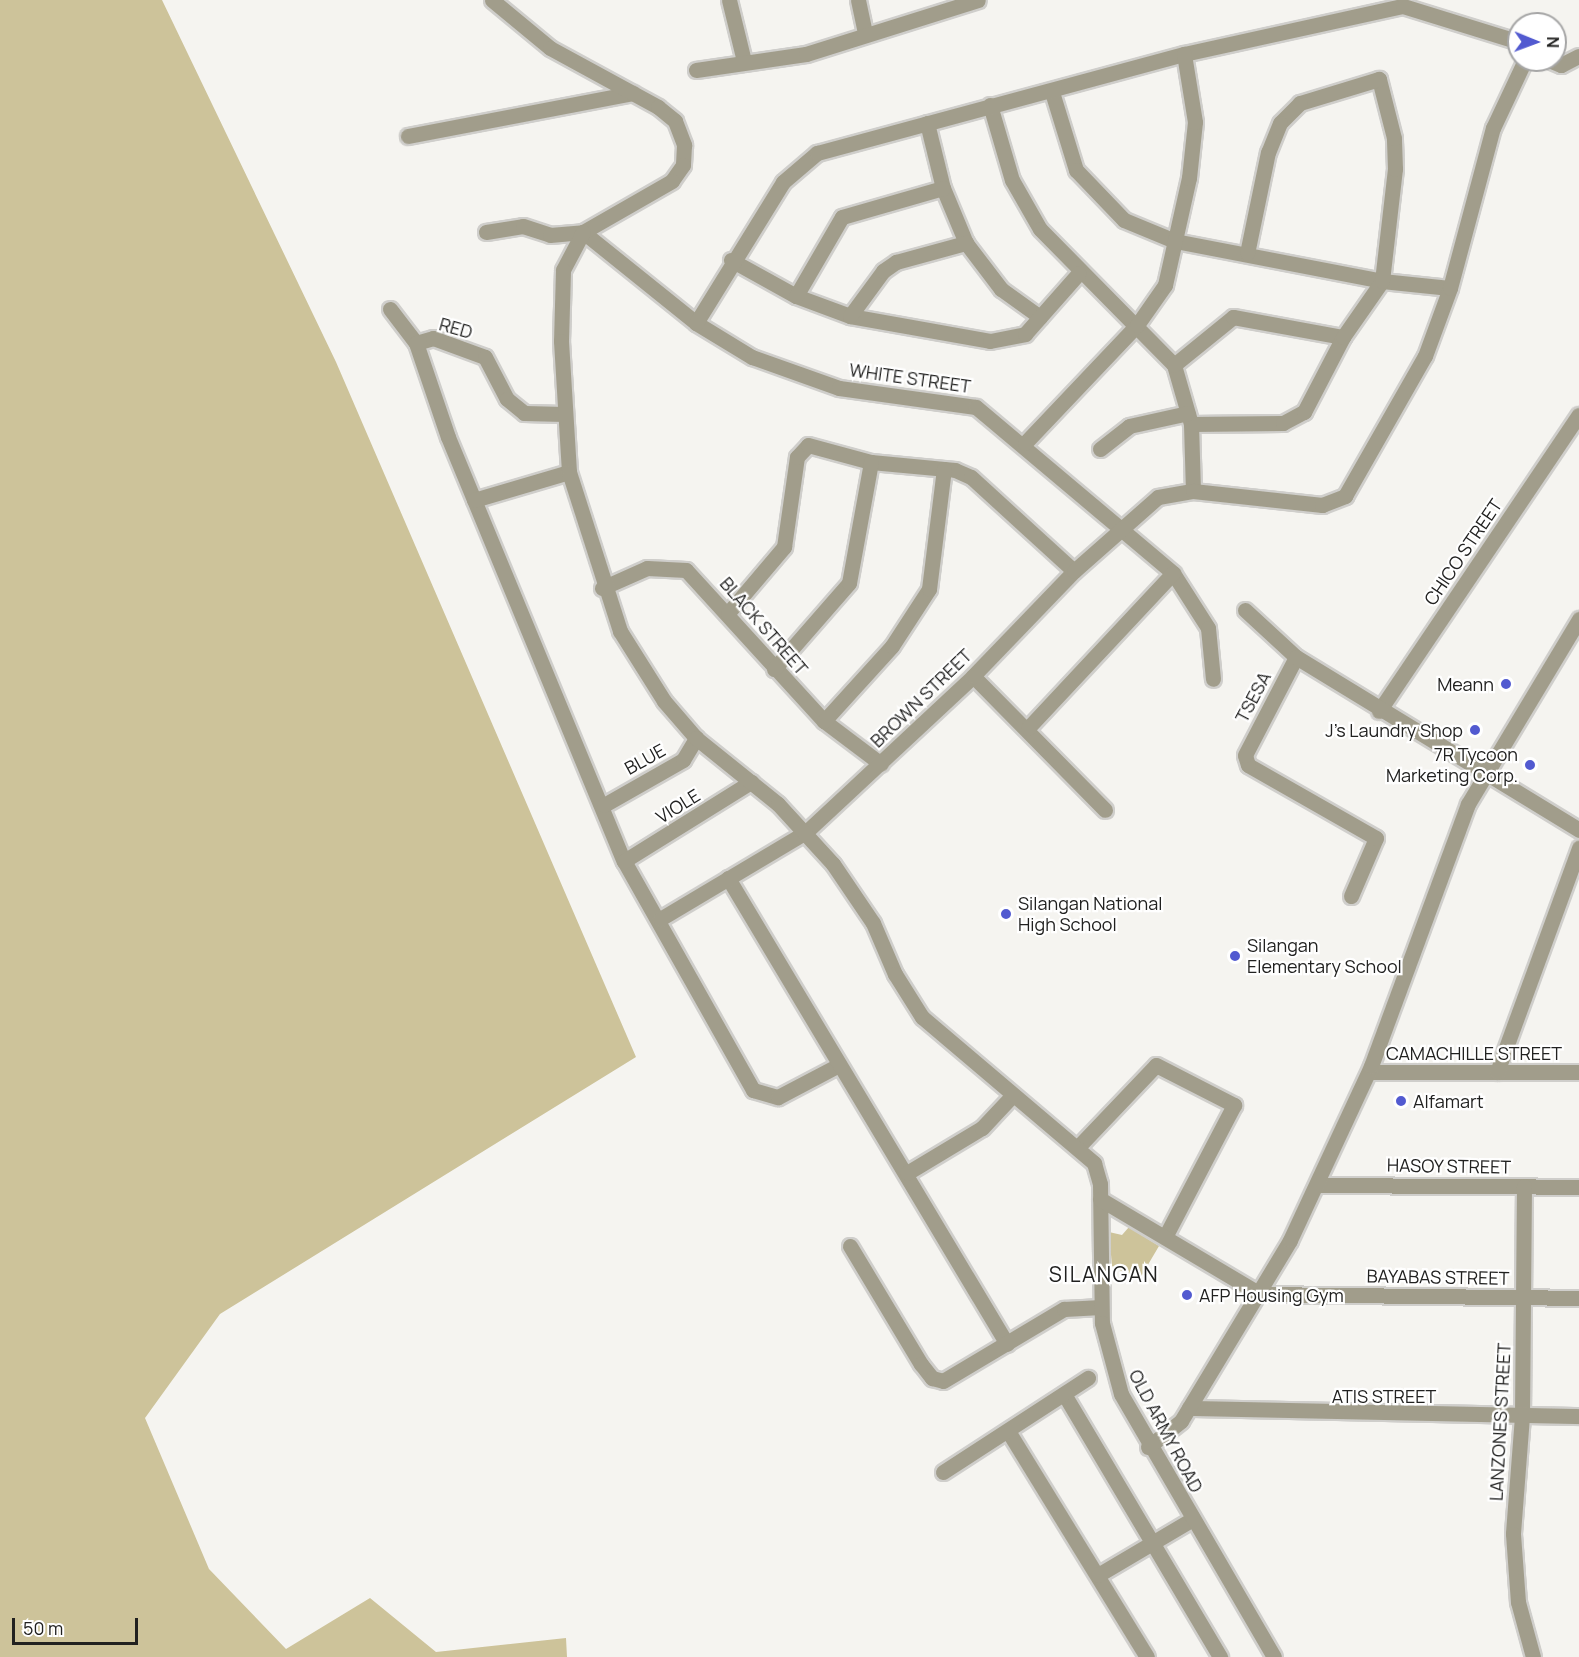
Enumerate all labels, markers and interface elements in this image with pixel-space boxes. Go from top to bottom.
north arrow [1507,12,1567,72]
text: N [1542,36,1564,48]
street label: RED [437,313,475,343]
street label: WHITE STREET [848,359,972,397]
street label: CHICO STREET [1420,495,1506,609]
street label: BLACK STREET [716,573,812,679]
street label: BROWN STREET [866,644,976,752]
street label: TSESA [1231,668,1275,726]
place label: Meann [1437,673,1494,695]
marker: Meann [1499,677,1513,691]
place label: J's Laundry Shop [1325,719,1463,741]
marker: J's Laundry Shop [1468,723,1482,737]
street label: BLUE [621,739,669,779]
place label: 7R Tycoon Marketing Corp. [1386,744,1518,786]
marker: 7R Tycoon Marketing Corp. [1523,758,1537,772]
street label: VIOLE [652,784,704,828]
place label: Silangan National High School [1018,893,1162,936]
marker: Silangan National High School [999,907,1013,921]
place label: Silangan Elementary School [1247,935,1402,978]
marker: Silangan Elementary School [1228,949,1242,963]
street label: CAMACHILLE STREET [1386,1042,1562,1064]
place label: Alfamart [1413,1090,1484,1112]
marker: Alfamart [1394,1094,1408,1108]
street label: HASOY STREET [1386,1154,1512,1178]
district label: SILANGAN [1049,1261,1159,1287]
street label: BAYABAS STREET [1366,1265,1510,1289]
place label: AFP Housing Gym [1199,1284,1344,1306]
marker: AFP Housing Gym [1180,1288,1194,1302]
street label: LANZONES STREET [1485,1342,1515,1502]
street label: OLD ARMY ROAD [1124,1365,1208,1497]
street label: ATIS STREET [1332,1385,1436,1407]
scale bar [15,1606,141,1644]
text: 50 m [23,1616,63,1640]

